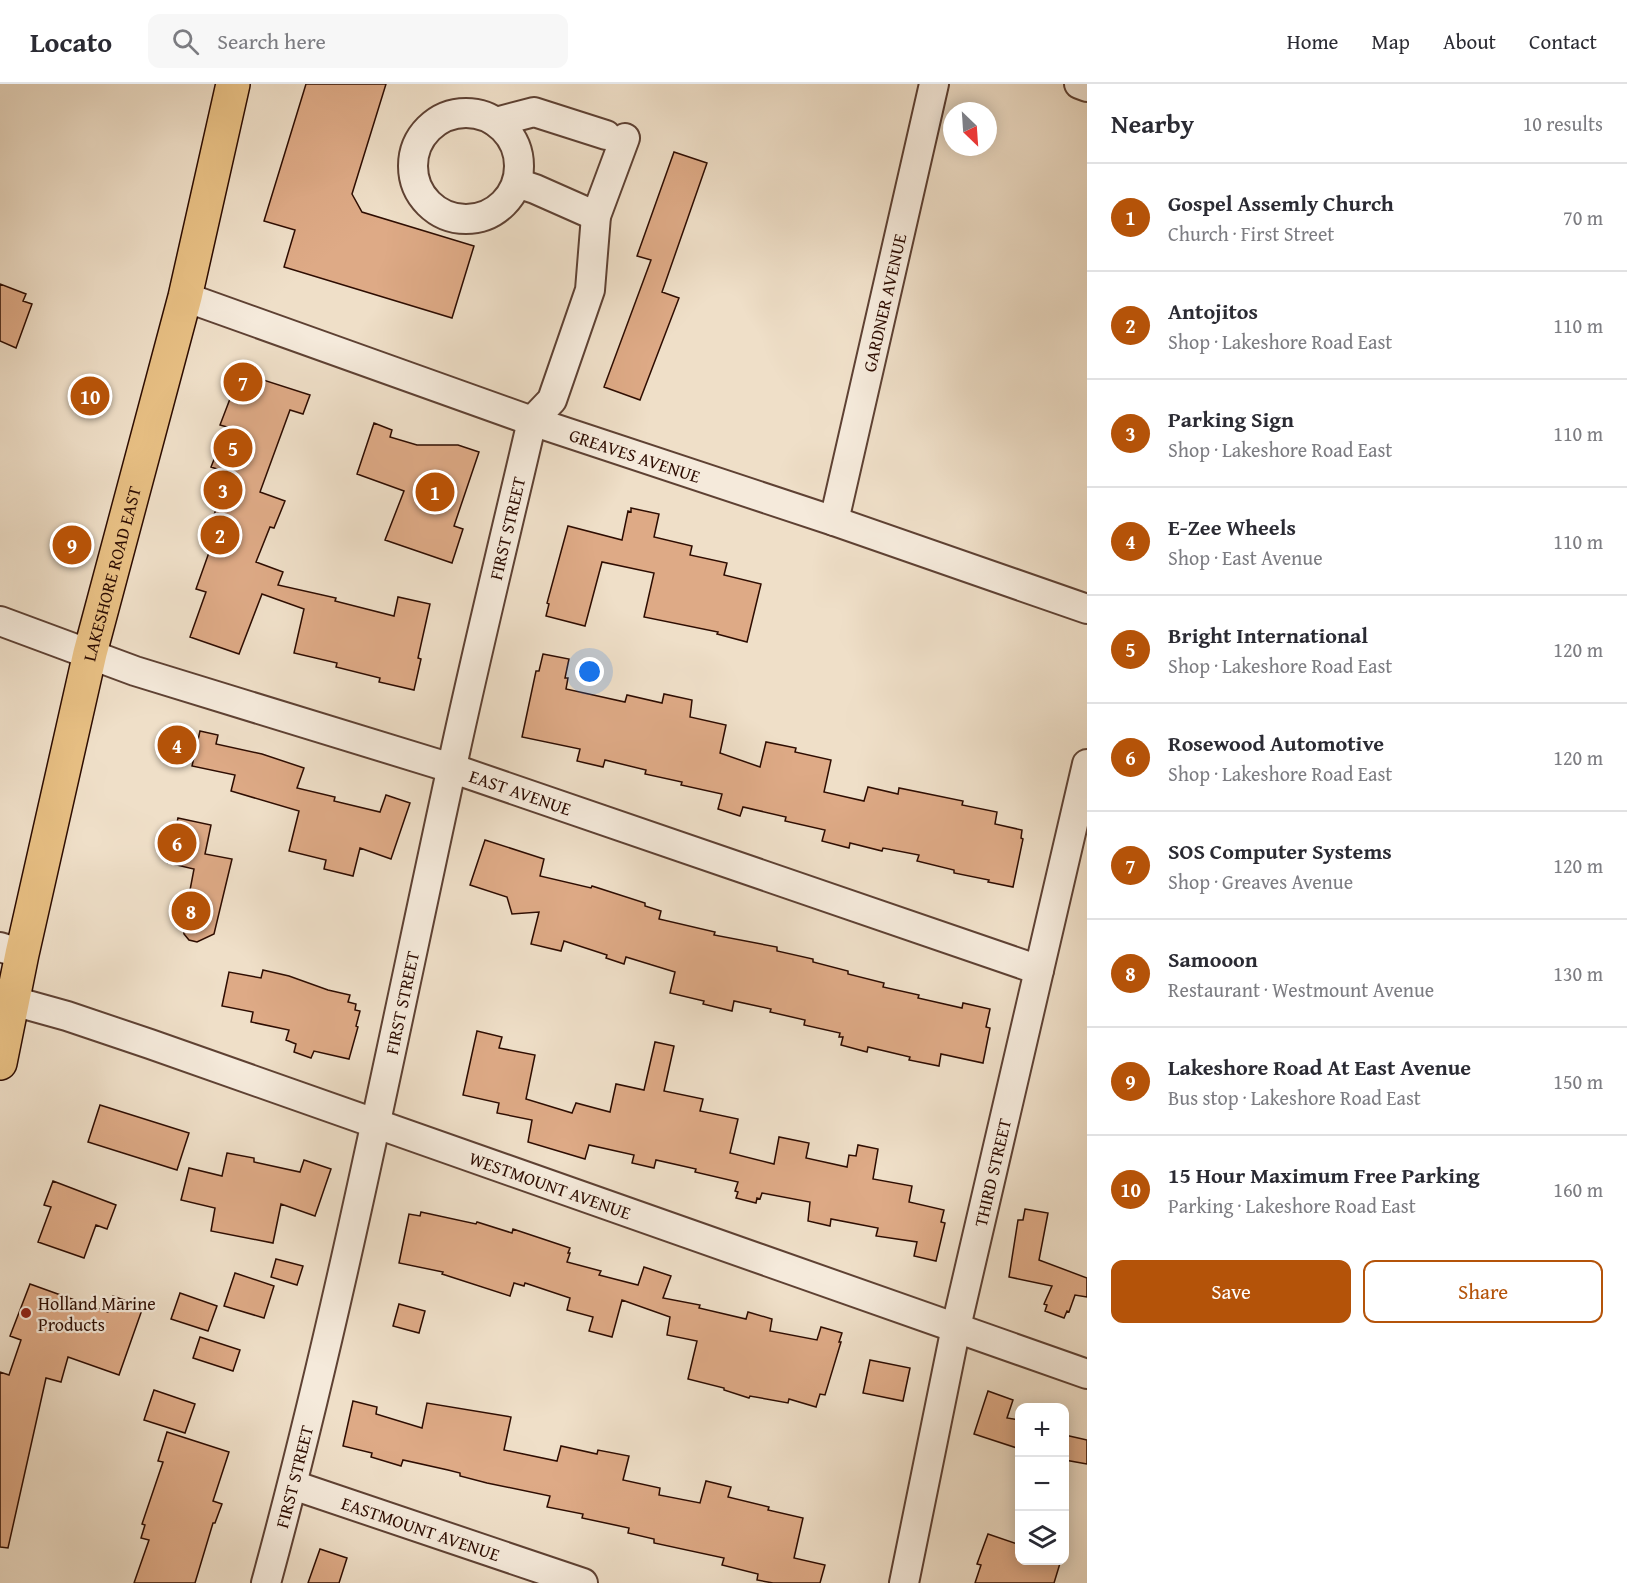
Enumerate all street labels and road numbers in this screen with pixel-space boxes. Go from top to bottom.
street label: GARDNER AVENUE [855,231,913,375]
street label: GREAVES AVENUE [566,421,704,489]
street label: FIRST STREET [481,474,532,582]
street label: LAKESHORE ROAD EAST [75,483,147,664]
street label: EAST AVENUE [466,762,575,822]
street label: FIRST STREET [377,948,426,1057]
street label: THIRD STREET [966,1116,1018,1229]
street label: WESTMOUNT AVENUE [466,1144,635,1226]
street label: FIRST STREET [268,1422,320,1531]
street label: EASTMOUNT AVENUE [338,1489,504,1568]

